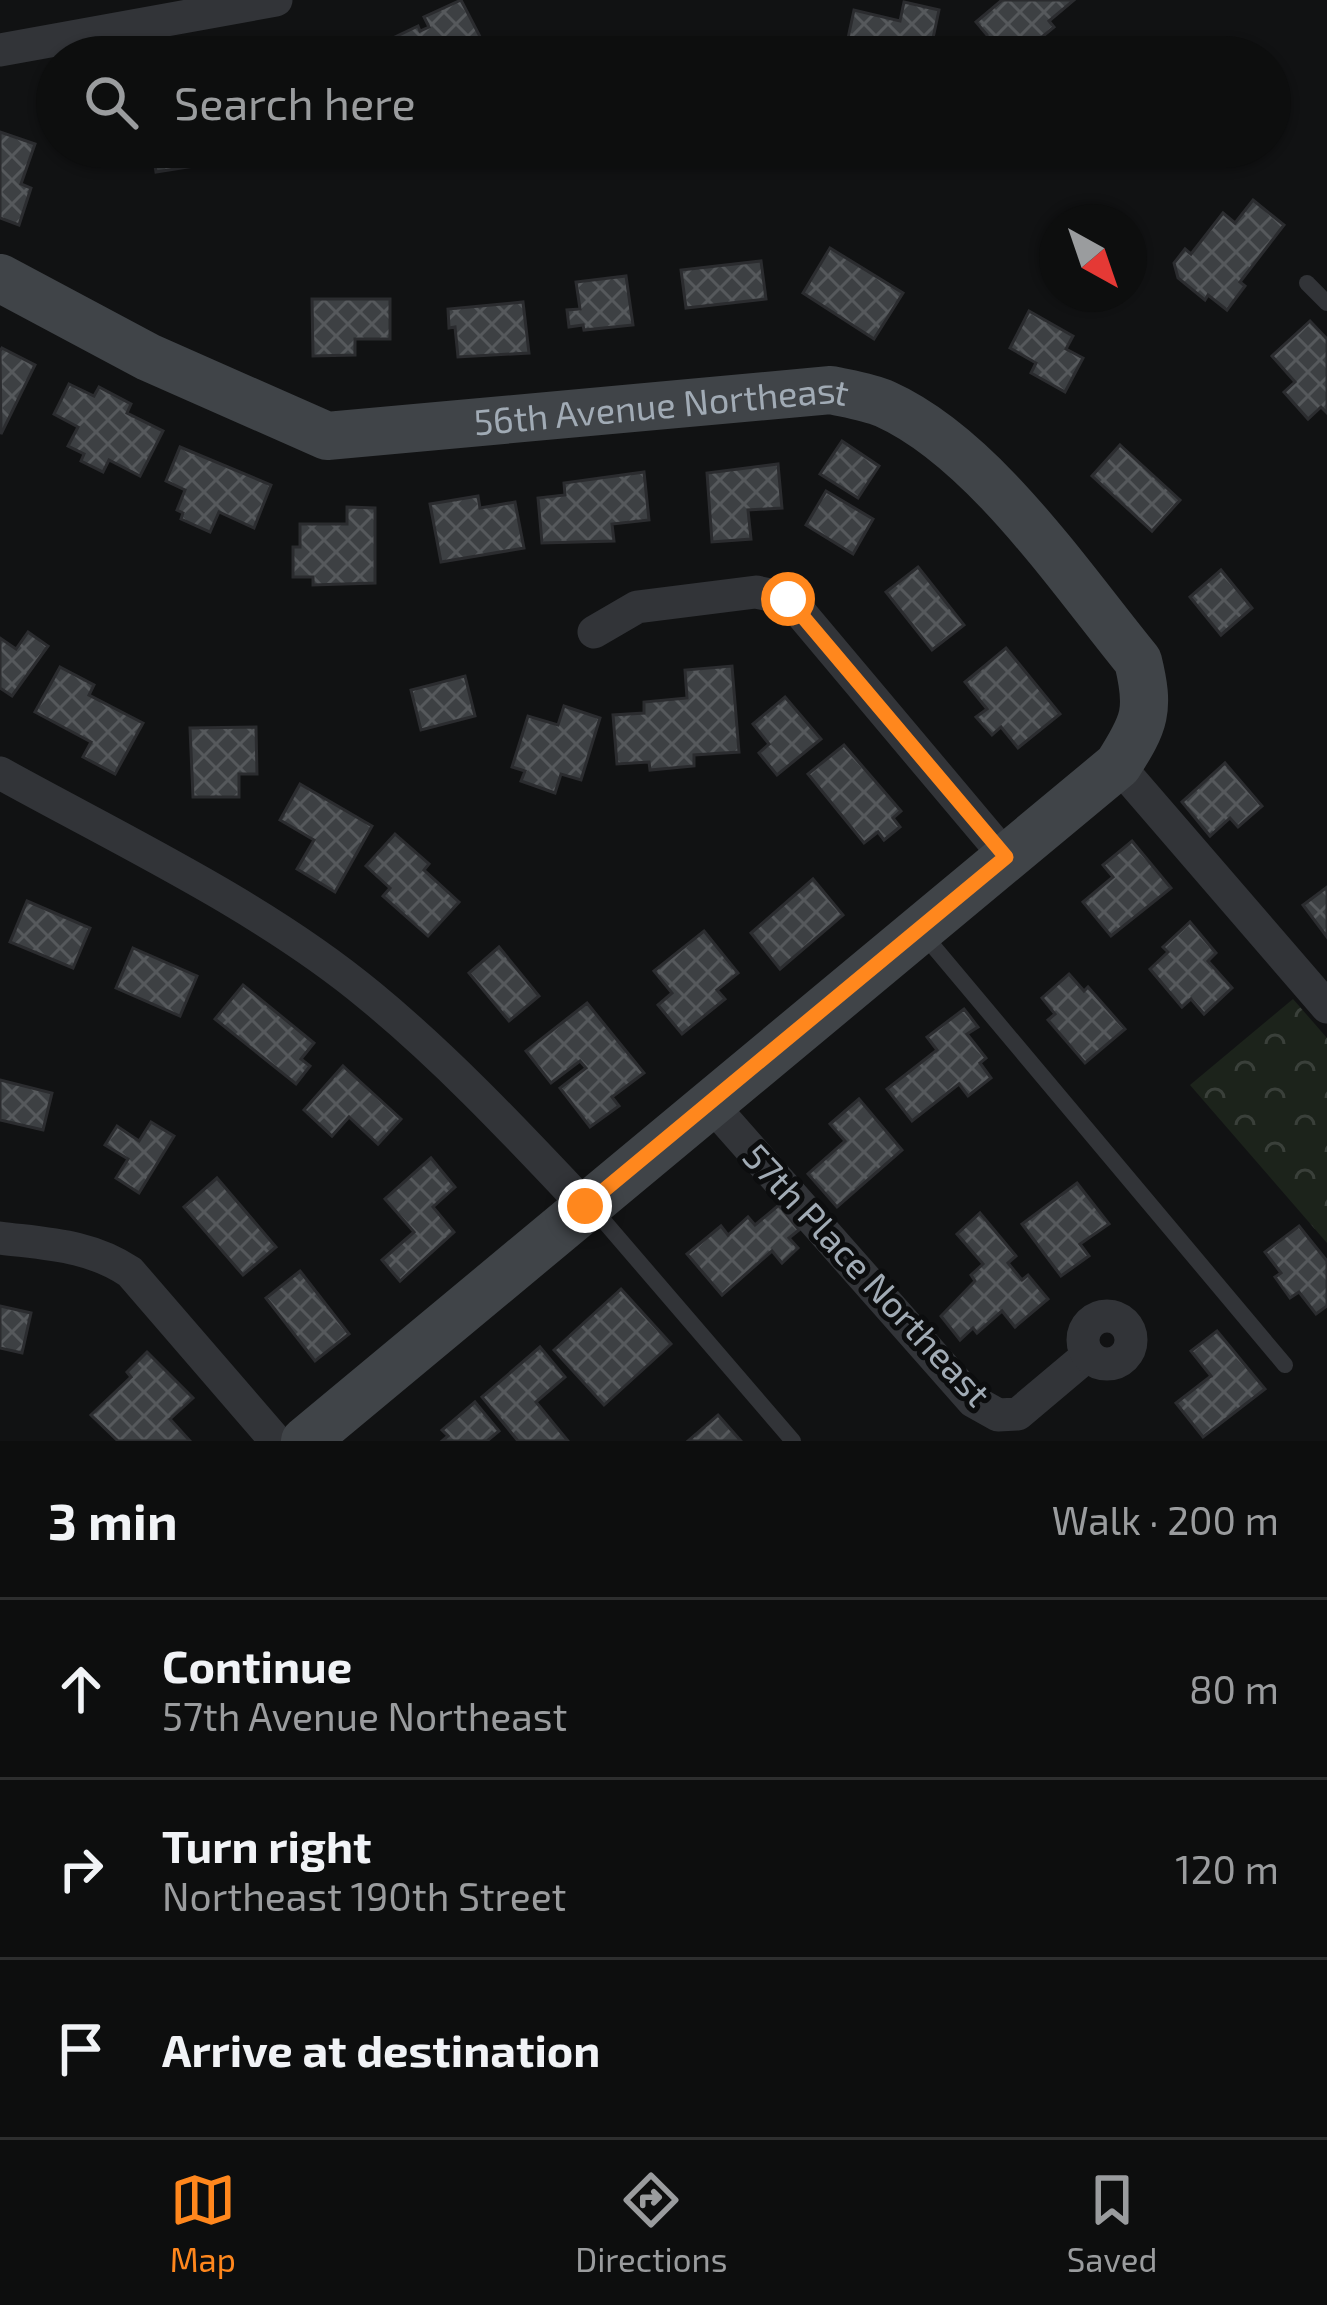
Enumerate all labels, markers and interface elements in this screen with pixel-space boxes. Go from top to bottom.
search box [36,36,1291,168]
icon: search [78,69,144,135]
text: Search here [174,75,416,129]
north arrow [1039,204,1147,312]
street label: 56th Avenue Northeast [472,367,853,443]
route start [761,572,815,626]
street label: 57th Place Northeast [735,1134,1001,1414]
route end [558,1179,612,1233]
text: 3 min [48,1489,178,1550]
text: Walk · 200 m [1052,1496,1279,1543]
text: Continue [162,1638,352,1692]
icon: ahead [48,1656,114,1722]
text: 80 m [1189,1665,1279,1712]
text: 57th Avenue Northeast [162,1692,567,1739]
text: Turn right [162,1818,371,1872]
icon: right [48,1836,114,1902]
text: 120 m [1175,1845,1279,1892]
text: Northeast 190th Street [162,1872,566,1919]
icon: arrive [48,2016,114,2082]
text: Arrive at destination [162,2022,600,2076]
tab: Map [170,2167,236,2279]
tab: Directions [575,2167,727,2279]
tab: Saved [1067,2167,1157,2279]

